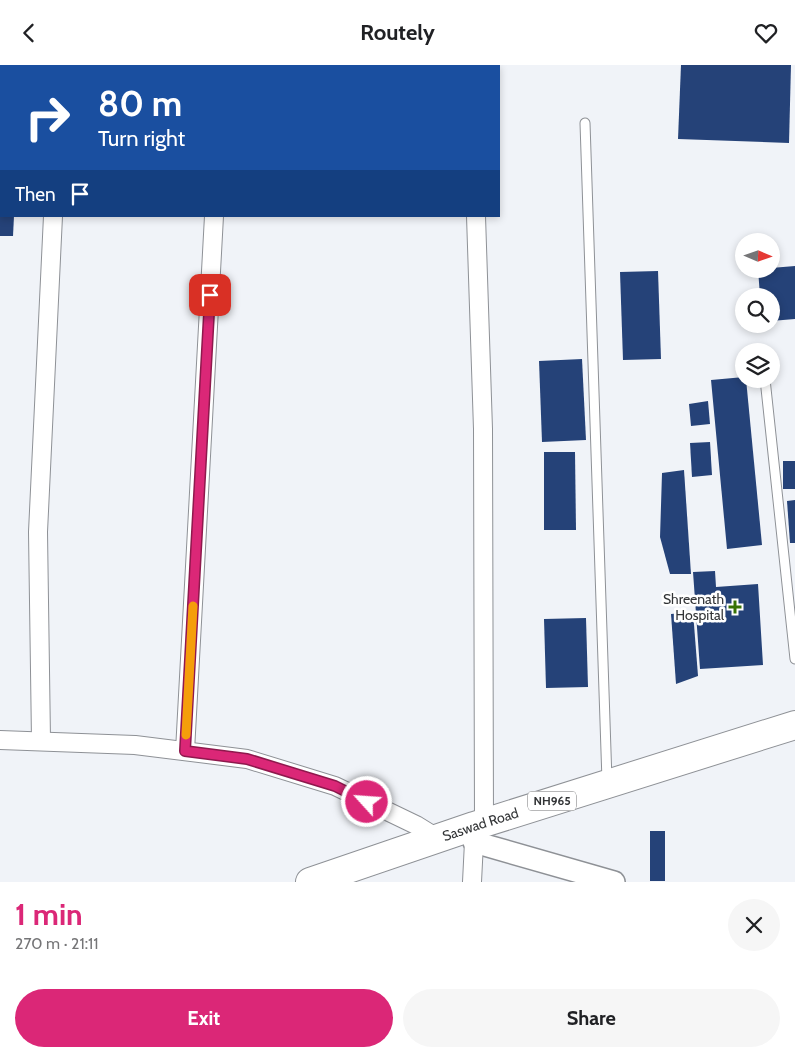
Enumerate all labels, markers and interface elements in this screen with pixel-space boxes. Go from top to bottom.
icon: back [15,19,43,47]
text: Routely [360,19,435,46]
icon: heart [752,19,780,47]
text: 80 m [98,82,182,125]
icon: right [15,85,80,150]
text: Turn right [98,125,185,152]
icon: arrive [66,180,94,208]
text: Then [15,183,56,206]
north arrow [735,233,780,277]
map controls [735,233,780,388]
pin [189,274,231,316]
icon: arrive [196,281,224,309]
button: search [735,288,780,333]
button: layers [735,343,780,388]
place label: Shreenath Hospital [663,590,725,624]
marker: Shreenath Hospital [728,600,742,614]
position arrow [340,775,392,827]
road number: NH965 [528,791,576,811]
street label: Saswad Road [440,804,521,845]
text: 1 min [15,896,83,933]
button: close [728,899,780,951]
text: 270 m · 21:11 [15,934,98,953]
button: Exit [15,989,393,1047]
button: Share [403,989,780,1047]

